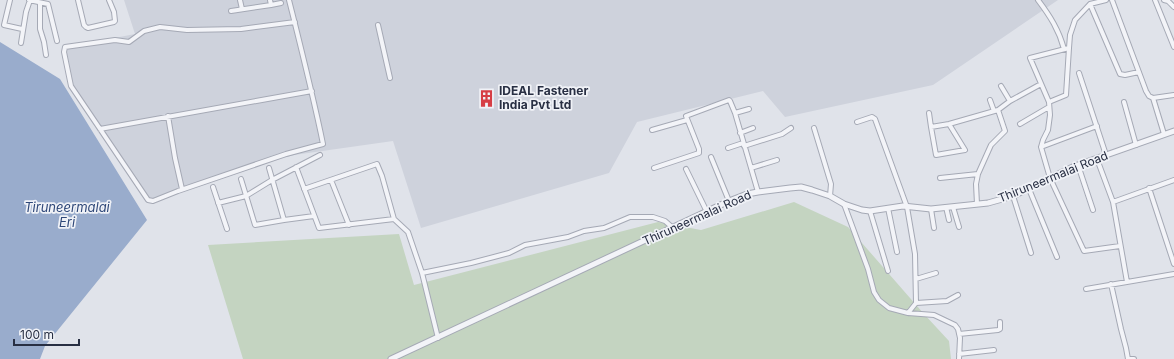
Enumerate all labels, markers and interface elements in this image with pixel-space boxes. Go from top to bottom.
place label: IDEAL Fastener India Pvt Ltd [499,83,588,112]
building icon: IDEAL Fastener India Pvt Ltd [476,88,496,108]
street label: Thiruneermalai Road [996,148,1110,205]
street label: Thiruneermalai Road [640,187,753,248]
water label: Tiruneermalai Eri [24,199,111,230]
scale bar [14,321,79,347]
text: 100 m [20,327,54,342]

